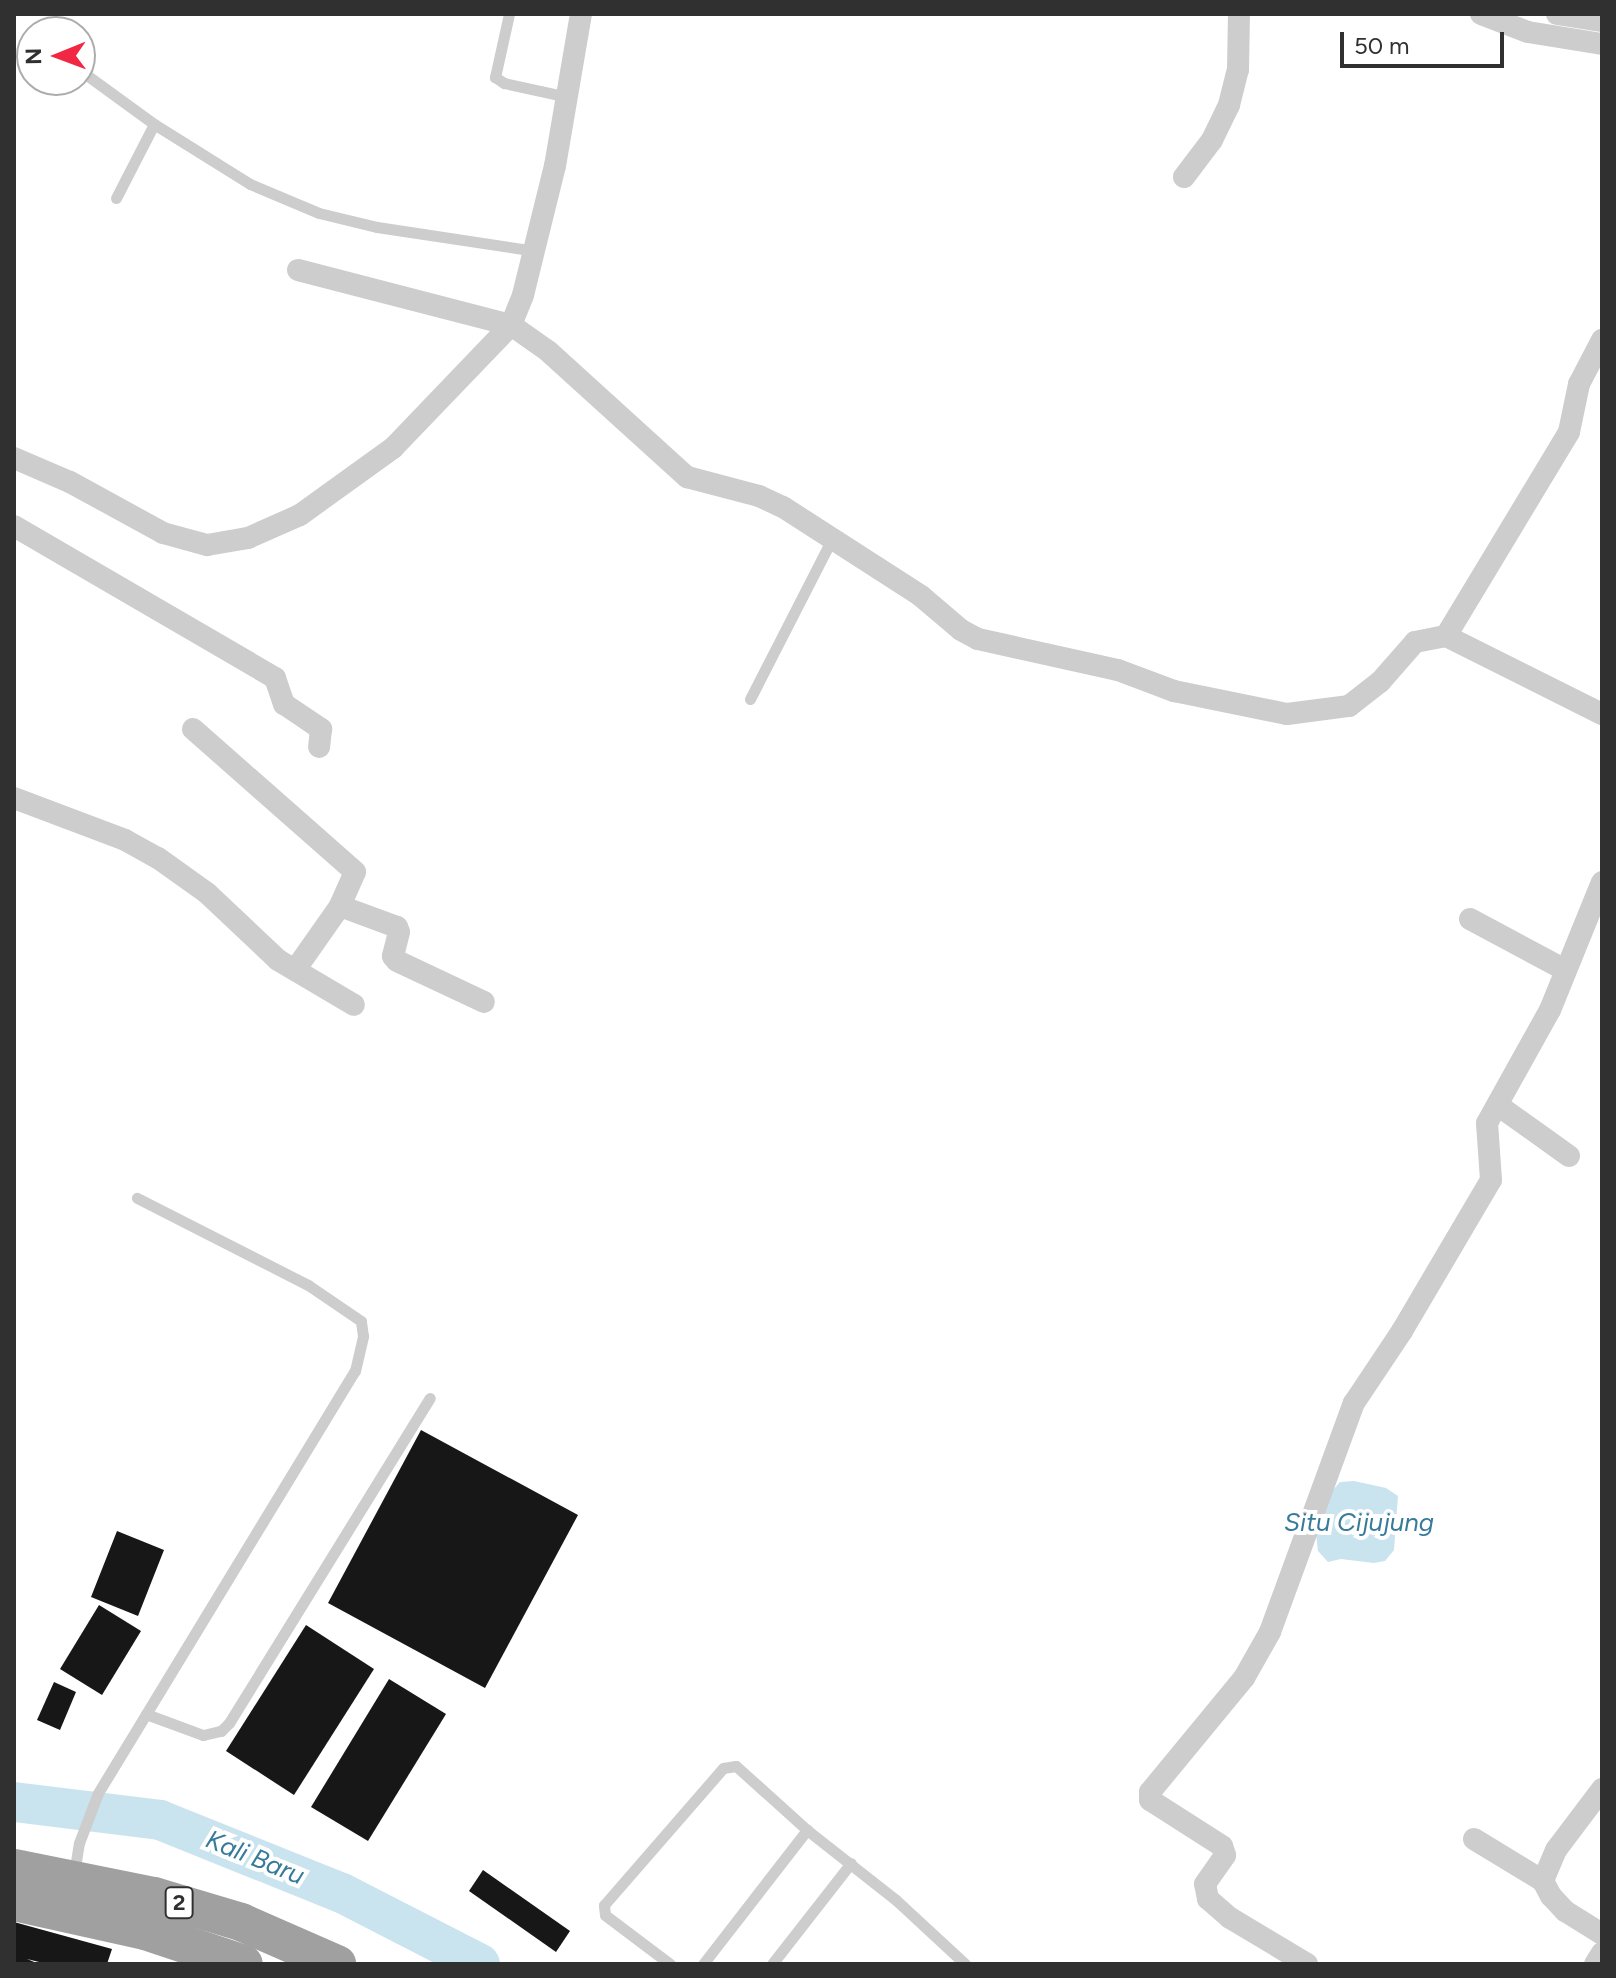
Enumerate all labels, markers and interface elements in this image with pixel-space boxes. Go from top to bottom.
north arrow [16,16,96,96]
scale bar [1344,16,1508,66]
text: 50 m [1354,31,1410,60]
text: N [20,48,47,65]
water label: Situ Cijujung [1284,1507,1434,1539]
water label: Kali Baru [201,1824,309,1892]
road number: 2 [163,1885,195,1921]

